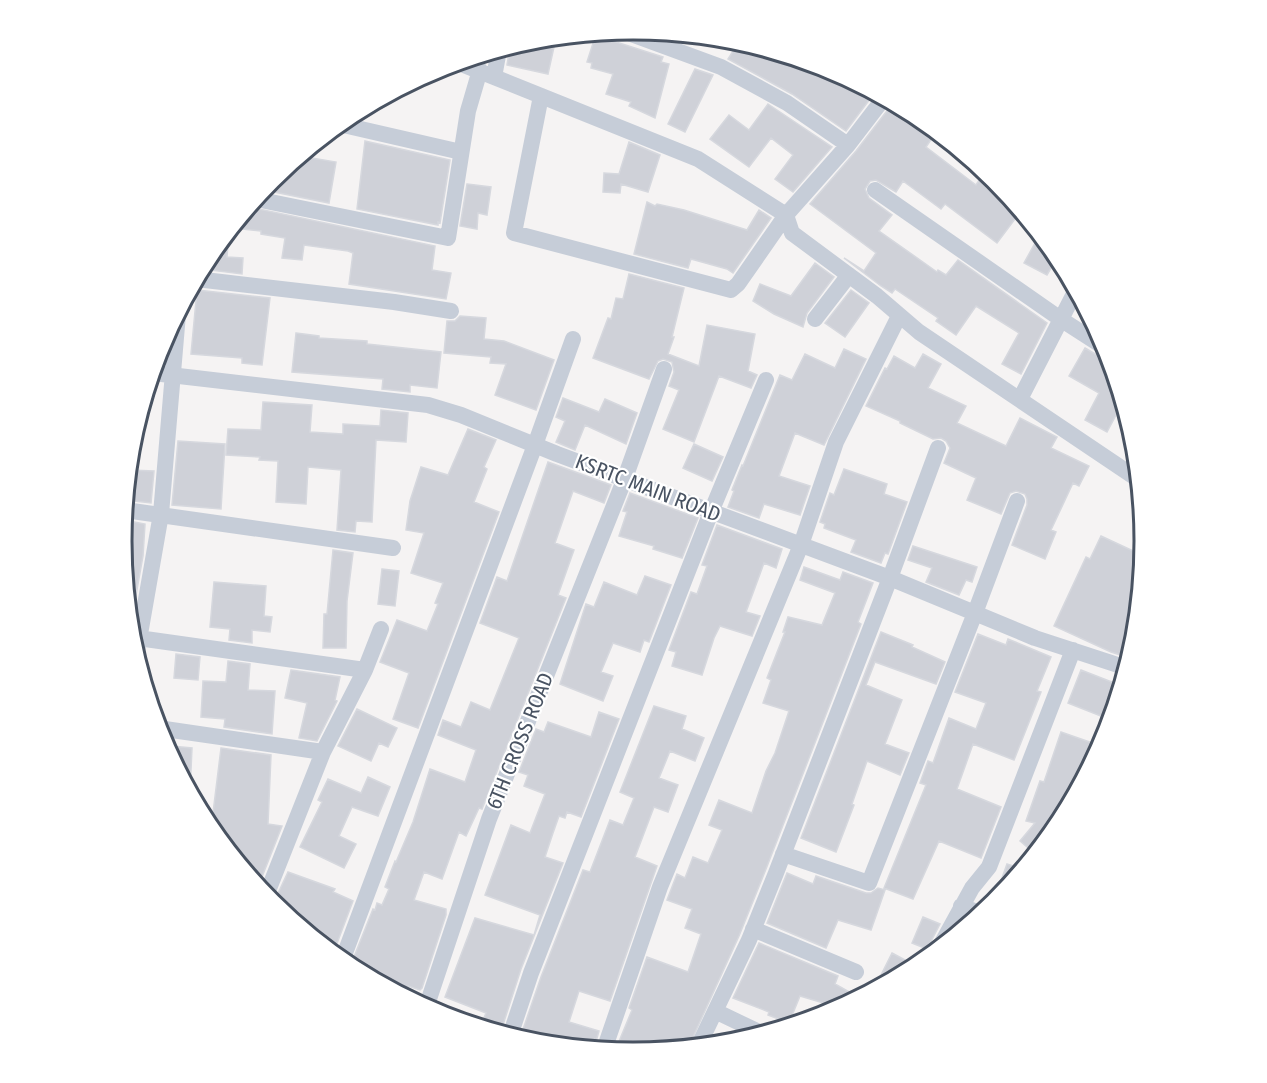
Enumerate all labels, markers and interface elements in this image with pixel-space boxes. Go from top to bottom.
street label: KSRTC MAIN ROAD [572,448,724,528]
street label: 6TH CROSS ROAD [481,669,559,813]

